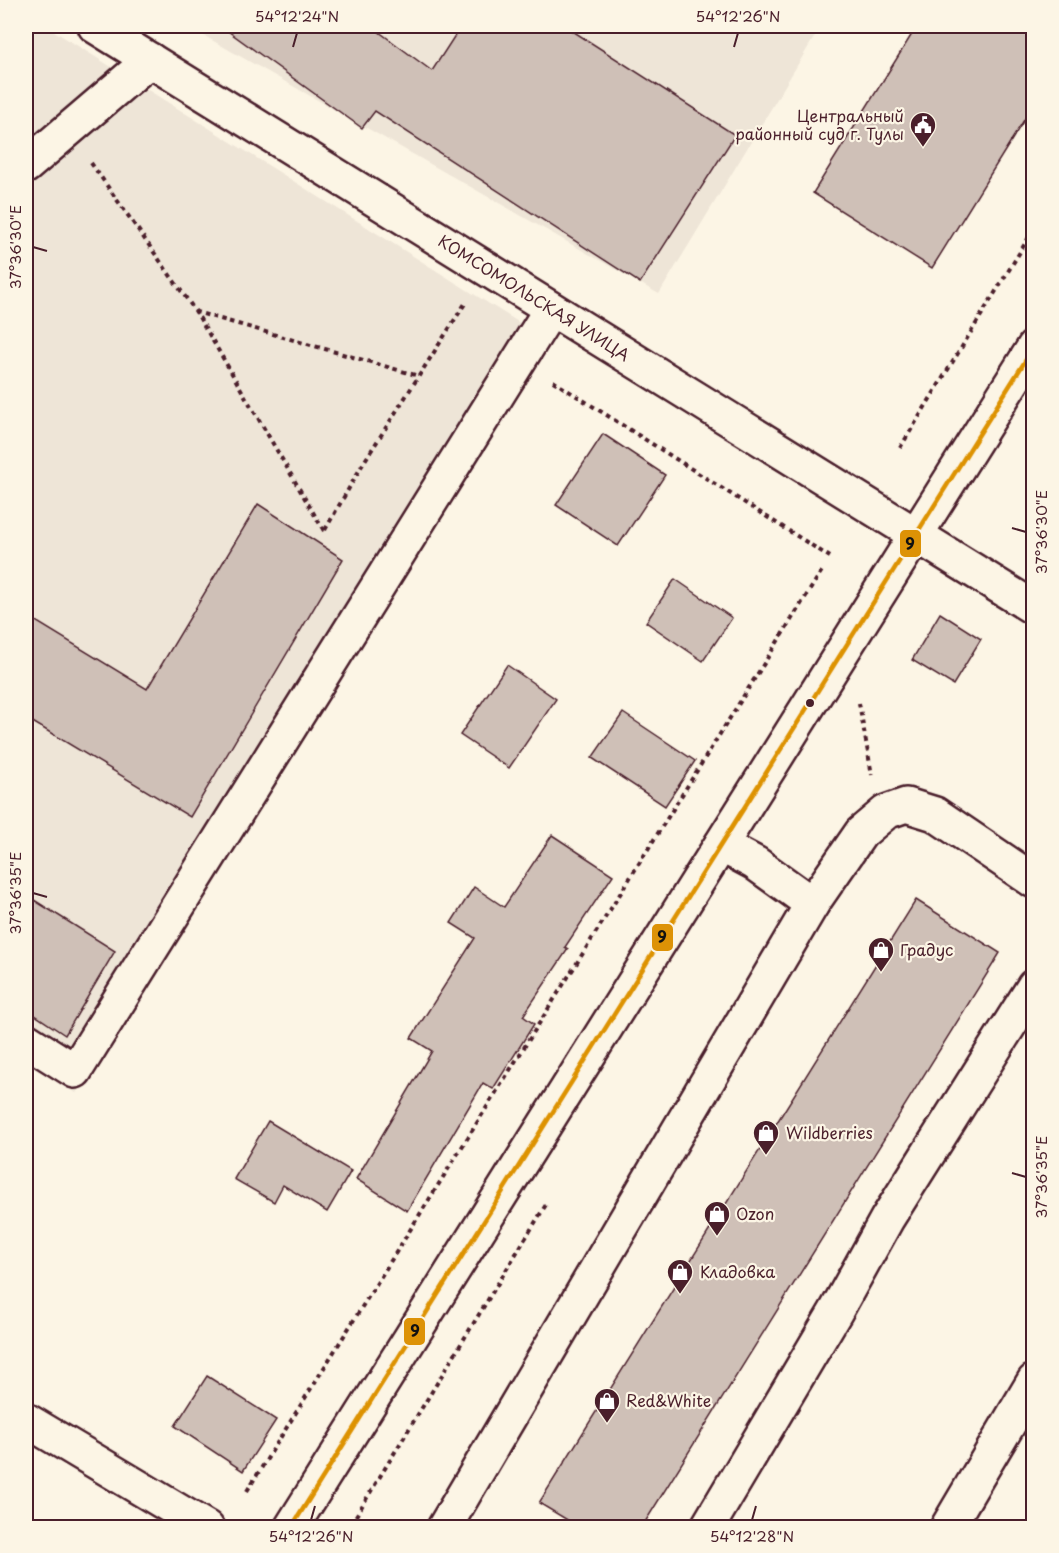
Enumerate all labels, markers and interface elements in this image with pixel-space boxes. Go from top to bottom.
text: 54°12'24"N [255,4,339,27]
text: 54°12'26"N [696,4,780,27]
place label: Центральный районный суд г. Тулы [735,103,904,145]
public building icon: Центральный районный суд г. Тулы [908,110,938,148]
text: 37°36'30"E [3,205,26,289]
street label: КОМСОМОЛЬСКАЯ УЛИЦА [434,228,635,366]
text: 37°36'30"E [1029,490,1052,574]
line badge: 9 [899,529,922,558]
text: 9 [905,531,915,555]
unlabelled marker [804,697,816,709]
text: 37°36'35"E [3,852,26,934]
line badge: 9 [651,923,674,952]
text: 9 [657,924,667,948]
shop icon: Градус [866,935,896,973]
place label: Градус [900,937,953,961]
shop icon: Wildberries [751,1118,781,1156]
place label: Wildberries [786,1120,873,1144]
text: 37°36'35"E [1029,1136,1052,1218]
shop icon: Ozon [702,1199,732,1237]
place label: Ozon [736,1201,774,1225]
shop icon: Кладовка [665,1257,695,1295]
place label: Кладовка [700,1259,775,1283]
line badge: 9 [403,1317,426,1346]
text: 9 [410,1318,420,1342]
shop icon: Red&White [592,1386,622,1424]
place label: Red&White [626,1388,711,1412]
text: 54°12'26"N [269,1524,353,1547]
text: 54°12'28"N [710,1524,794,1547]

